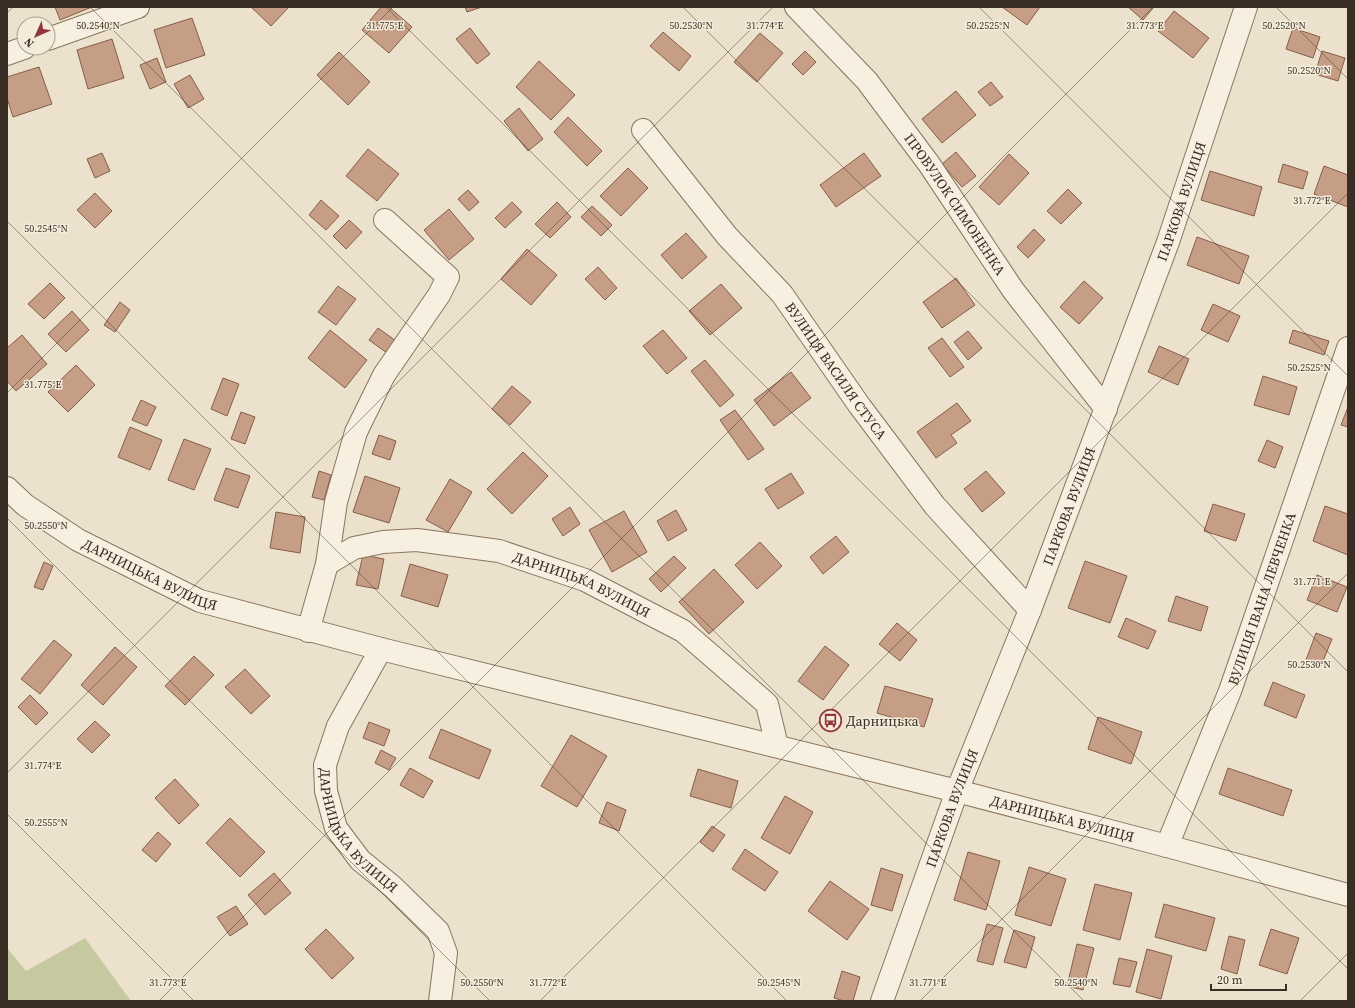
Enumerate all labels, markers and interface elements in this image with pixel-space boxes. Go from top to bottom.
north arrow [16,16,56,56]
text: 50.2540°N [76,19,120,32]
text: 31.775°E [366,19,404,32]
text: 50.2530°N [669,19,713,32]
text: 31.774°E [746,19,784,32]
text: 50.2525°N [966,19,1010,32]
text: 31.773°E [1126,19,1164,32]
text: 50.2520°N [1262,19,1306,32]
text: N [21,35,37,51]
text: 50.2520°N [1287,64,1331,77]
street label: ПРОВУЛОК СИМОНЕНКА [899,129,1011,280]
street label: ПАРКОВА ВУЛИЦЯ [1152,139,1211,264]
text: 31.772°E [1293,194,1331,207]
text: 50.2545°N [24,222,68,235]
street label: ВУЛИЦЯ ВАСИЛЯ СТУСА [780,298,892,444]
text: 50.2525°N [1287,361,1331,374]
text: 31.775°E [24,378,62,391]
street label: ПАРКОВА ВУЛИЦЯ [1038,444,1100,568]
street label: ВУЛИЦЯ ІВАНА ЛЕВЧЕНКА [1223,509,1301,688]
text: 50.2550°N [24,519,68,532]
street label: ДАРНИЦЬКА ВУЛИЦЯ [79,534,219,615]
street label: ДАРНИЦЬКА ВУЛИЦЯ [510,546,654,622]
text: 31.771°E [1293,575,1331,588]
text: 50.2530°N [1287,658,1331,671]
bus stop icon: Дарницька [818,708,844,734]
place label: Дарницька [846,711,920,731]
street label: ПАРКОВА ВУЛИЦЯ [921,746,983,870]
text: 31.774°E [24,759,62,772]
street label: ДАРНИЦЬКА ВУЛИЦЯ [315,767,402,897]
street label: ДАРНИЦЬКА ВУЛИЦЯ [988,790,1136,847]
text: 50.2555°N [24,816,68,829]
scale bar [1211,966,1286,992]
text: 20 m [1217,972,1243,988]
text: 31.773°E [149,976,187,989]
text: 50.2550°N [460,976,504,989]
text: 31.772°E [529,976,567,989]
text: 50.2545°N [757,976,801,989]
text: 31.771°E [909,976,947,989]
text: 50.2540°N [1054,976,1098,989]

